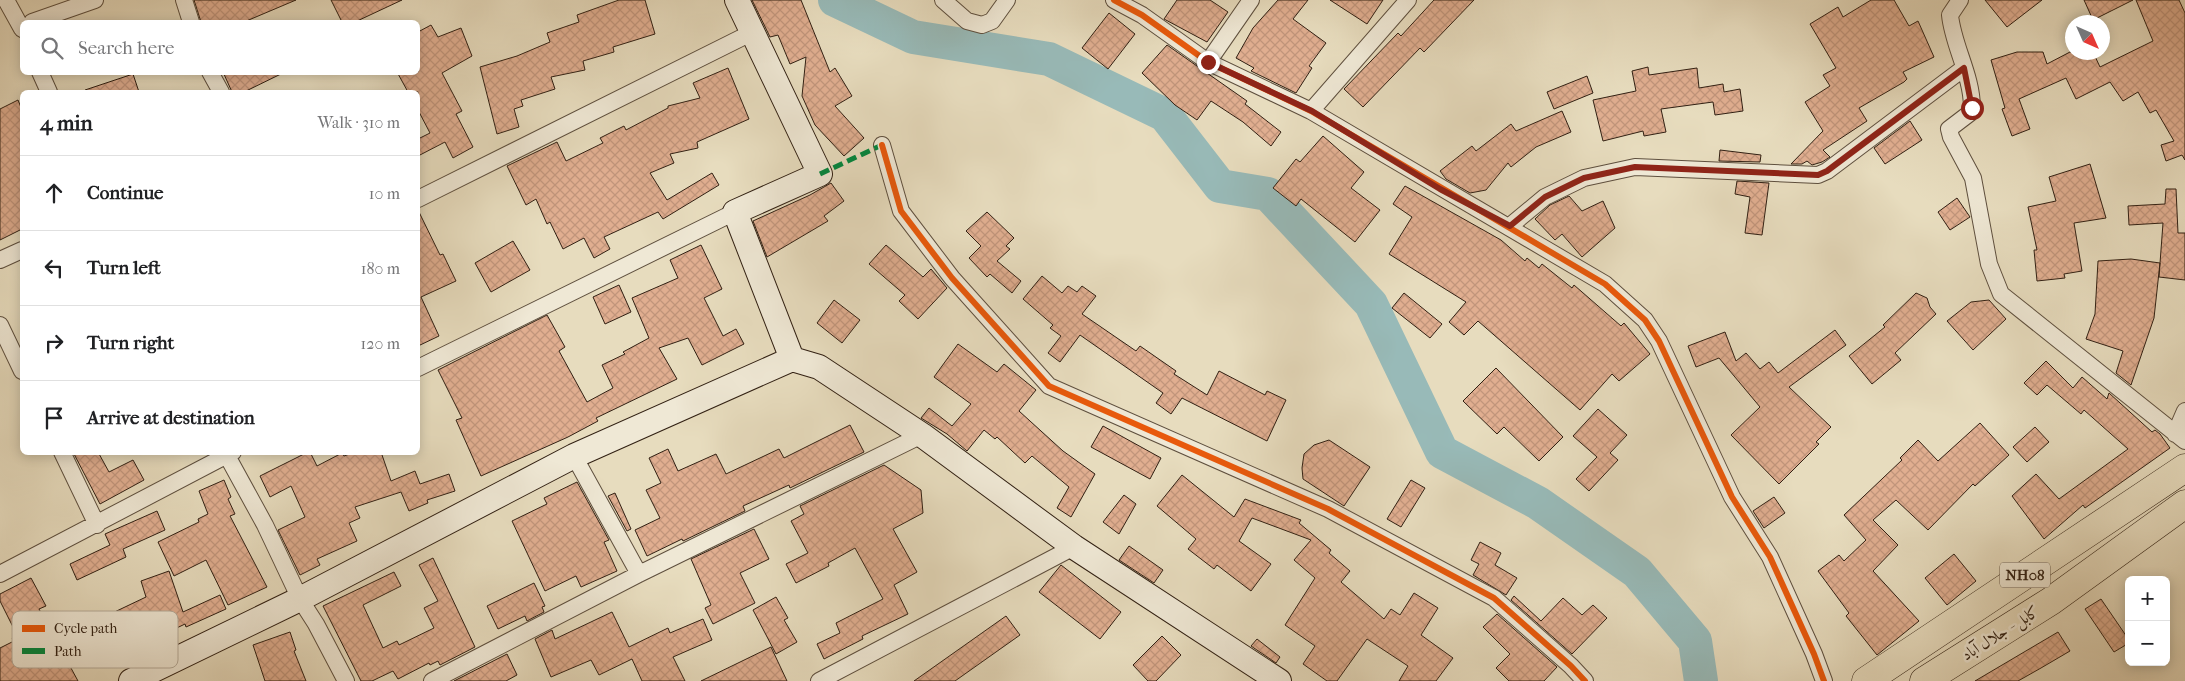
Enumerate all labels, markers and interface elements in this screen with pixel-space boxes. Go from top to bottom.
north arrow [2065,15,2110,60]
search box [20,20,420,75]
icon: search [38,34,66,62]
text: Search here [78,37,174,59]
route end [1197,51,1220,74]
route start [1961,97,1984,120]
text: 4 min [40,111,93,135]
text: Walk · 310 m [317,113,400,132]
icon: ahead [40,179,68,207]
text: Continue [87,182,163,204]
text: 10 m [369,184,400,203]
icon: left [40,254,68,282]
text: Turn left [87,257,161,279]
text: 180 m [361,259,400,278]
icon: right [40,329,68,357]
text: Turn right [87,332,174,354]
text: 120 m [361,334,400,353]
icon: arrive [40,404,68,432]
text: Arrive at destination [87,407,255,429]
road number: NH08 [2000,562,2050,588]
map controls [2125,576,2170,666]
button: + [2125,576,2170,621]
street label: کابل - جلال آباد [1958,602,2043,666]
legend [12,611,178,668]
text: Cycle path [54,620,118,637]
button: − [2125,621,2170,666]
text: Path [54,643,82,660]

